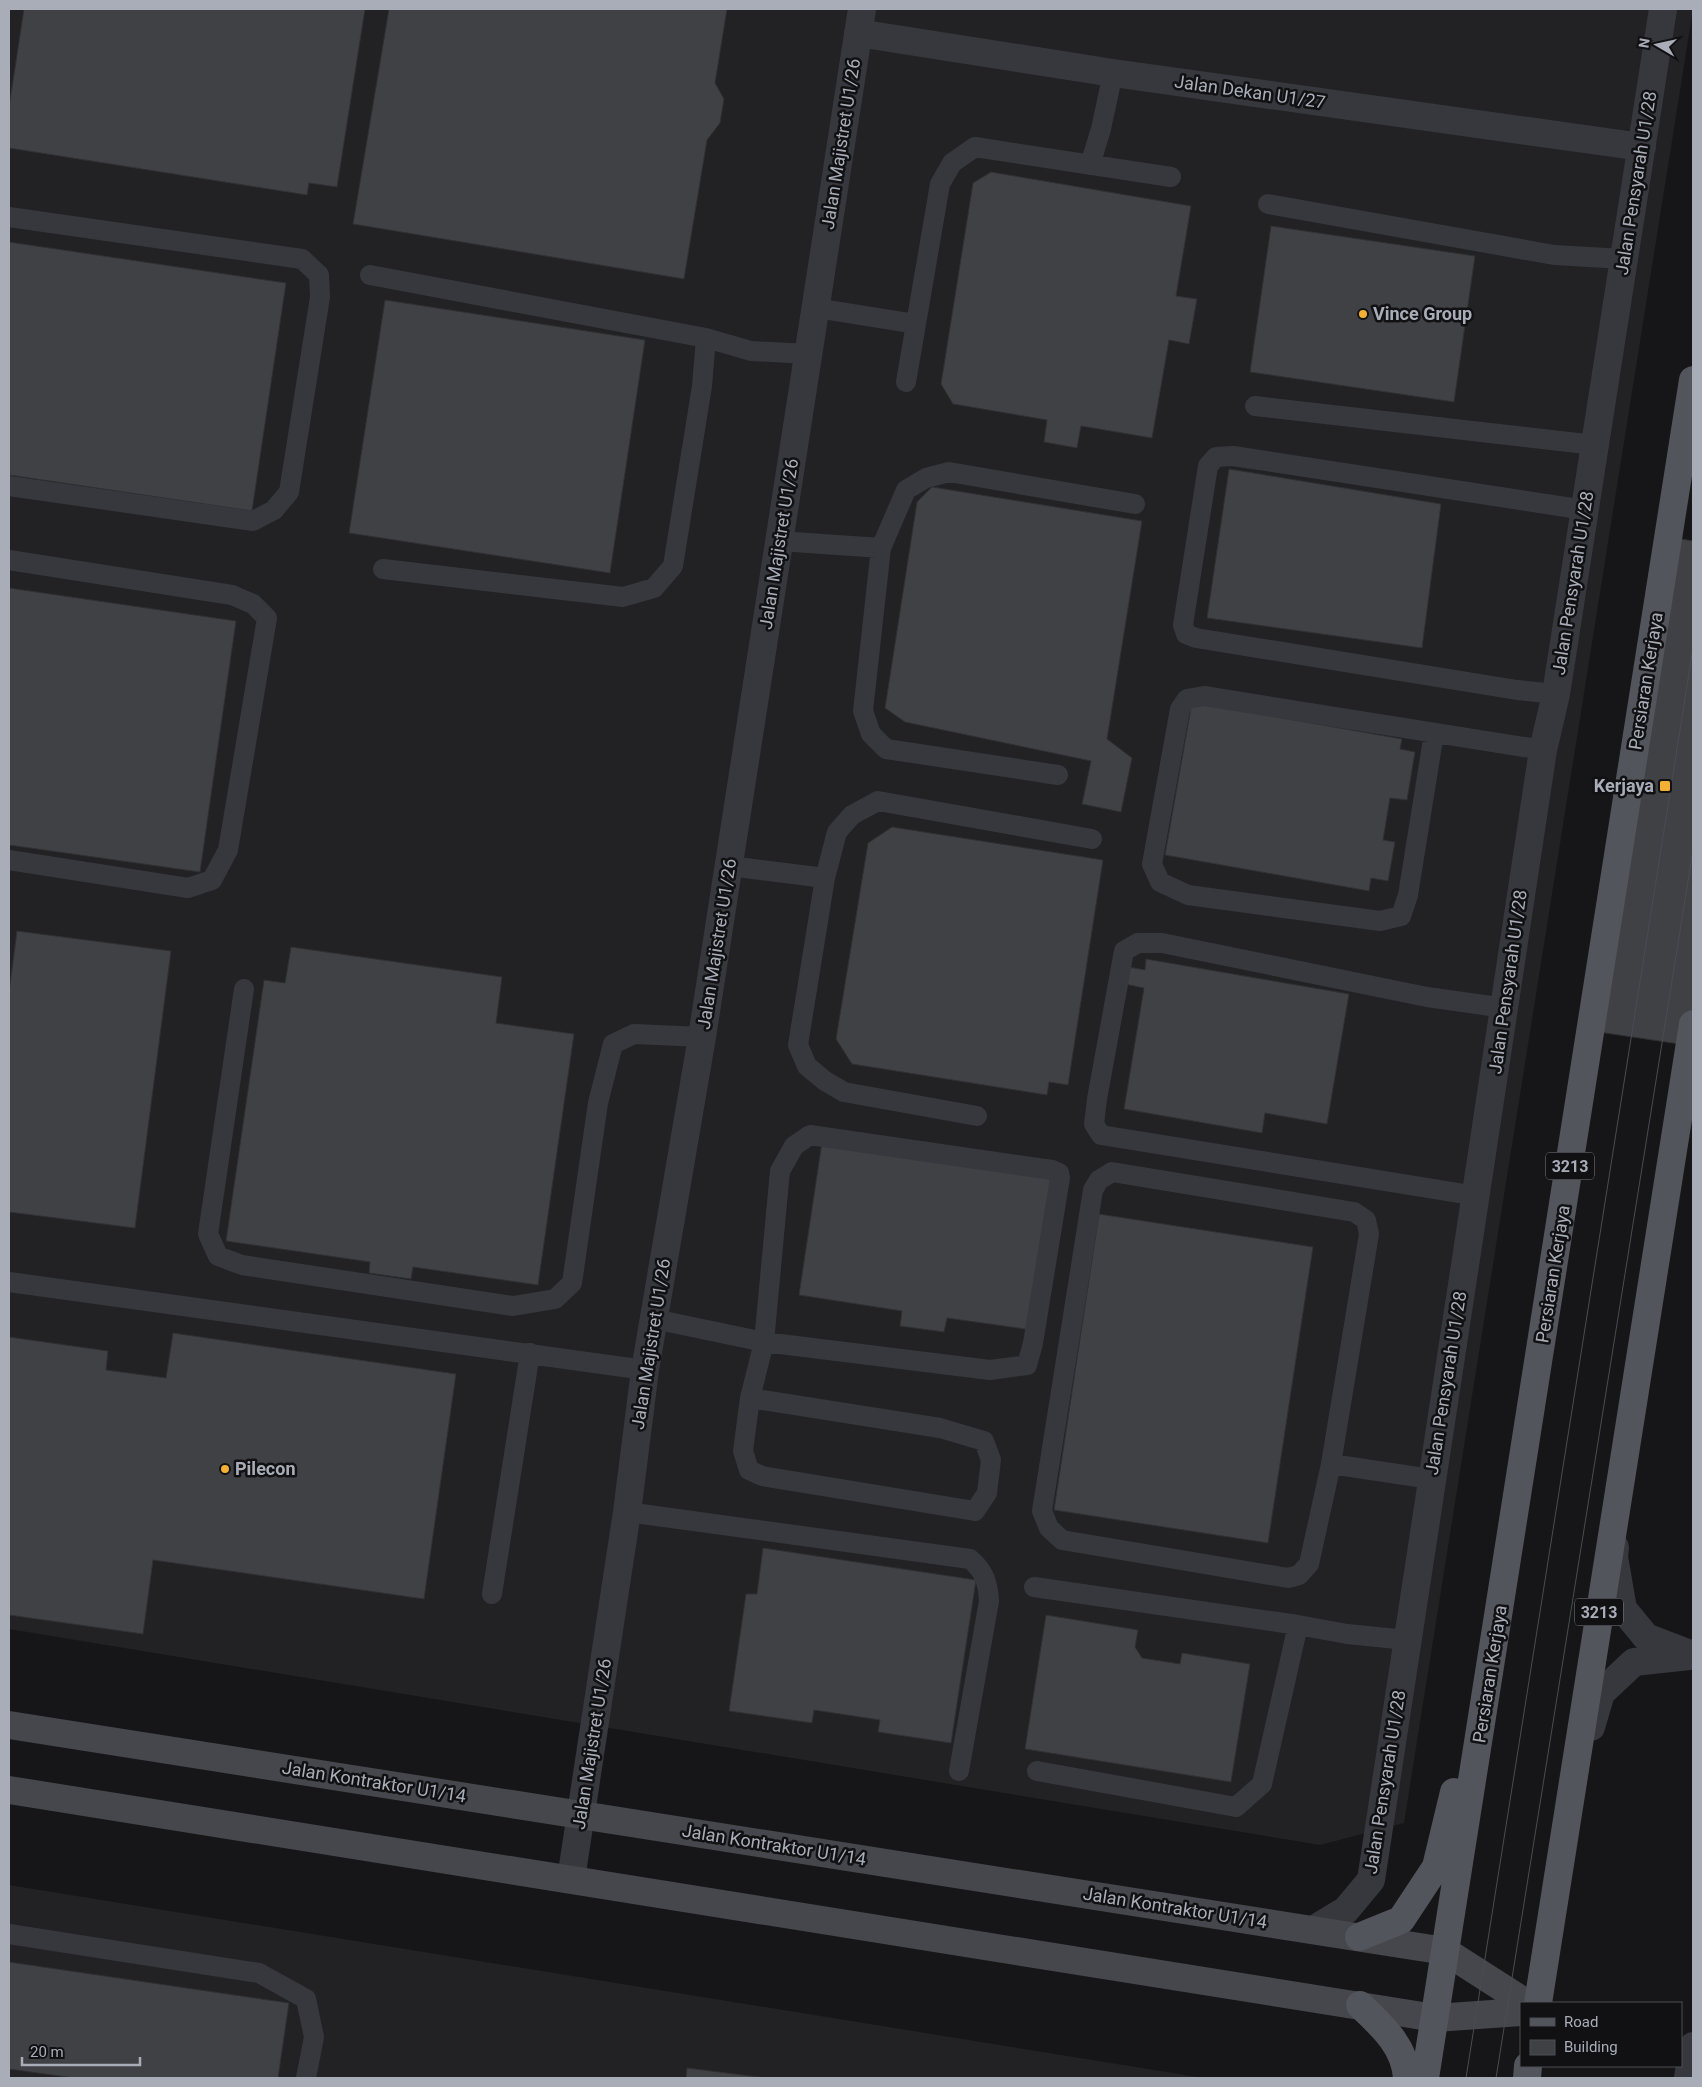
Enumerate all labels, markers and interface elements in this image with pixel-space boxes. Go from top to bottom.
north arrow [1632,20,1682,70]
text: N [1635,37,1653,49]
street label: Jalan Majistret U1/26 [817,57,864,231]
street label: Jalan Dekan U1/27 [1173,71,1327,113]
street label: Jalan Pensyarah U1/28 [1611,89,1660,276]
place label: Vince Group [1373,303,1472,324]
marker: Vince Group [1357,308,1369,320]
street label: Jalan Majistret U1/26 [755,457,802,631]
street label: Jalan Pensyarah U1/28 [1548,489,1597,676]
street label: Persiaran Kerjaya [1624,611,1667,751]
place label: Kerjaya [1594,775,1654,796]
marker: Kerjaya [1658,779,1672,793]
street label: Jalan Majistret U1/26 [693,857,740,1031]
street label: Jalan Pensyarah U1/28 [1484,888,1531,1075]
road number: 3213 [1546,1152,1594,1180]
street label: Persiaran Kerjaya [1531,1204,1574,1344]
street label: Jalan Majistret U1/26 [627,1257,674,1431]
street label: Jalan Pensyarah U1/28 [1421,1289,1470,1476]
place label: Pilecon [235,1458,295,1479]
marker: Pilecon [219,1463,231,1475]
road number: 3213 [1575,1598,1623,1625]
street label: Persiaran Kerjaya [1468,1604,1511,1744]
street label: Jalan Majistret U1/26 [568,1657,615,1831]
street label: Jalan Pensyarah U1/28 [1360,1688,1409,1875]
street label: Jalan Kontraktor U1/14 [281,1757,468,1806]
street label: Jalan Kontraktor U1/14 [681,1820,868,1869]
street label: Jalan Kontraktor U1/14 [1082,1883,1269,1932]
legend [1520,2002,1682,2067]
text: Road [1564,2013,1598,2031]
scale bar [22,2034,140,2066]
text: Building [1564,2038,1618,2056]
text: 20 m [30,2043,64,2061]

